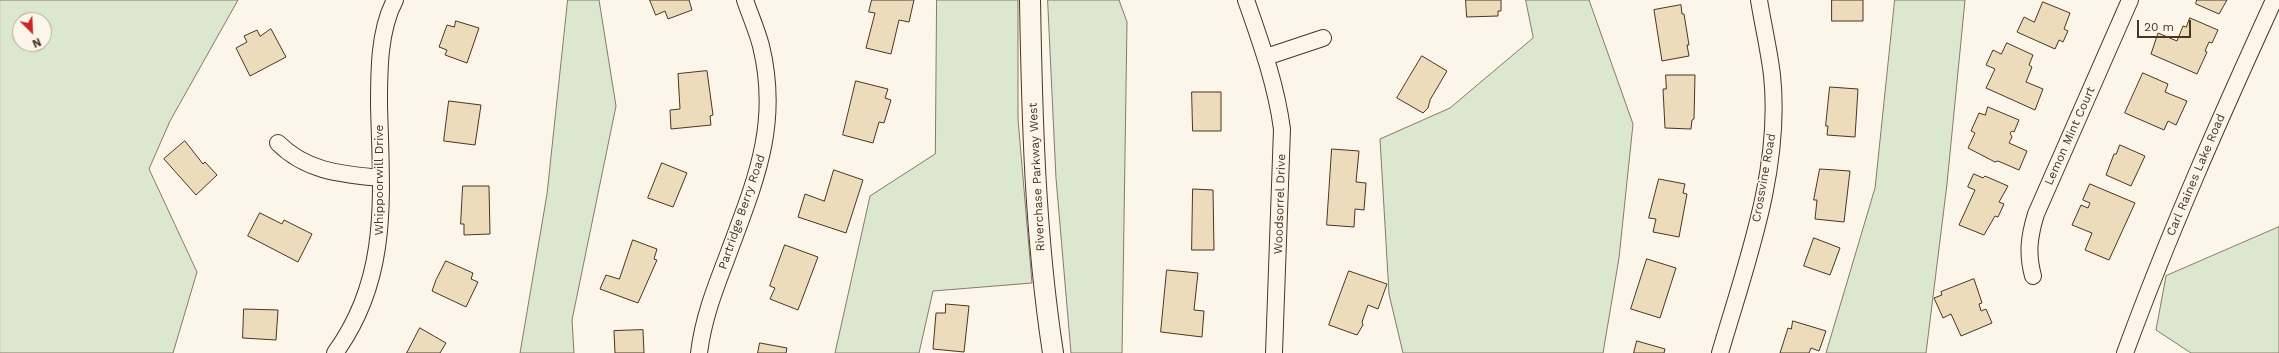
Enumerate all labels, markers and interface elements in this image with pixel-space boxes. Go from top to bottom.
north arrow [12,12,52,52]
scale bar [2139,12,2193,38]
text: 20 m [2144,20,2174,34]
text: N [30,35,43,50]
street label: Lemon Mint Court [2042,84,2098,188]
street label: Riverchase Parkway West [1026,102,1048,252]
street label: Carl Raines Lake Road [2164,112,2228,238]
street label: Whippoorwill Drive [372,125,386,235]
street label: Crossvine Road [1749,133,1779,223]
street label: Partridge Berry Road [716,153,768,271]
street label: Woodsorrel Drive [1271,153,1289,255]

